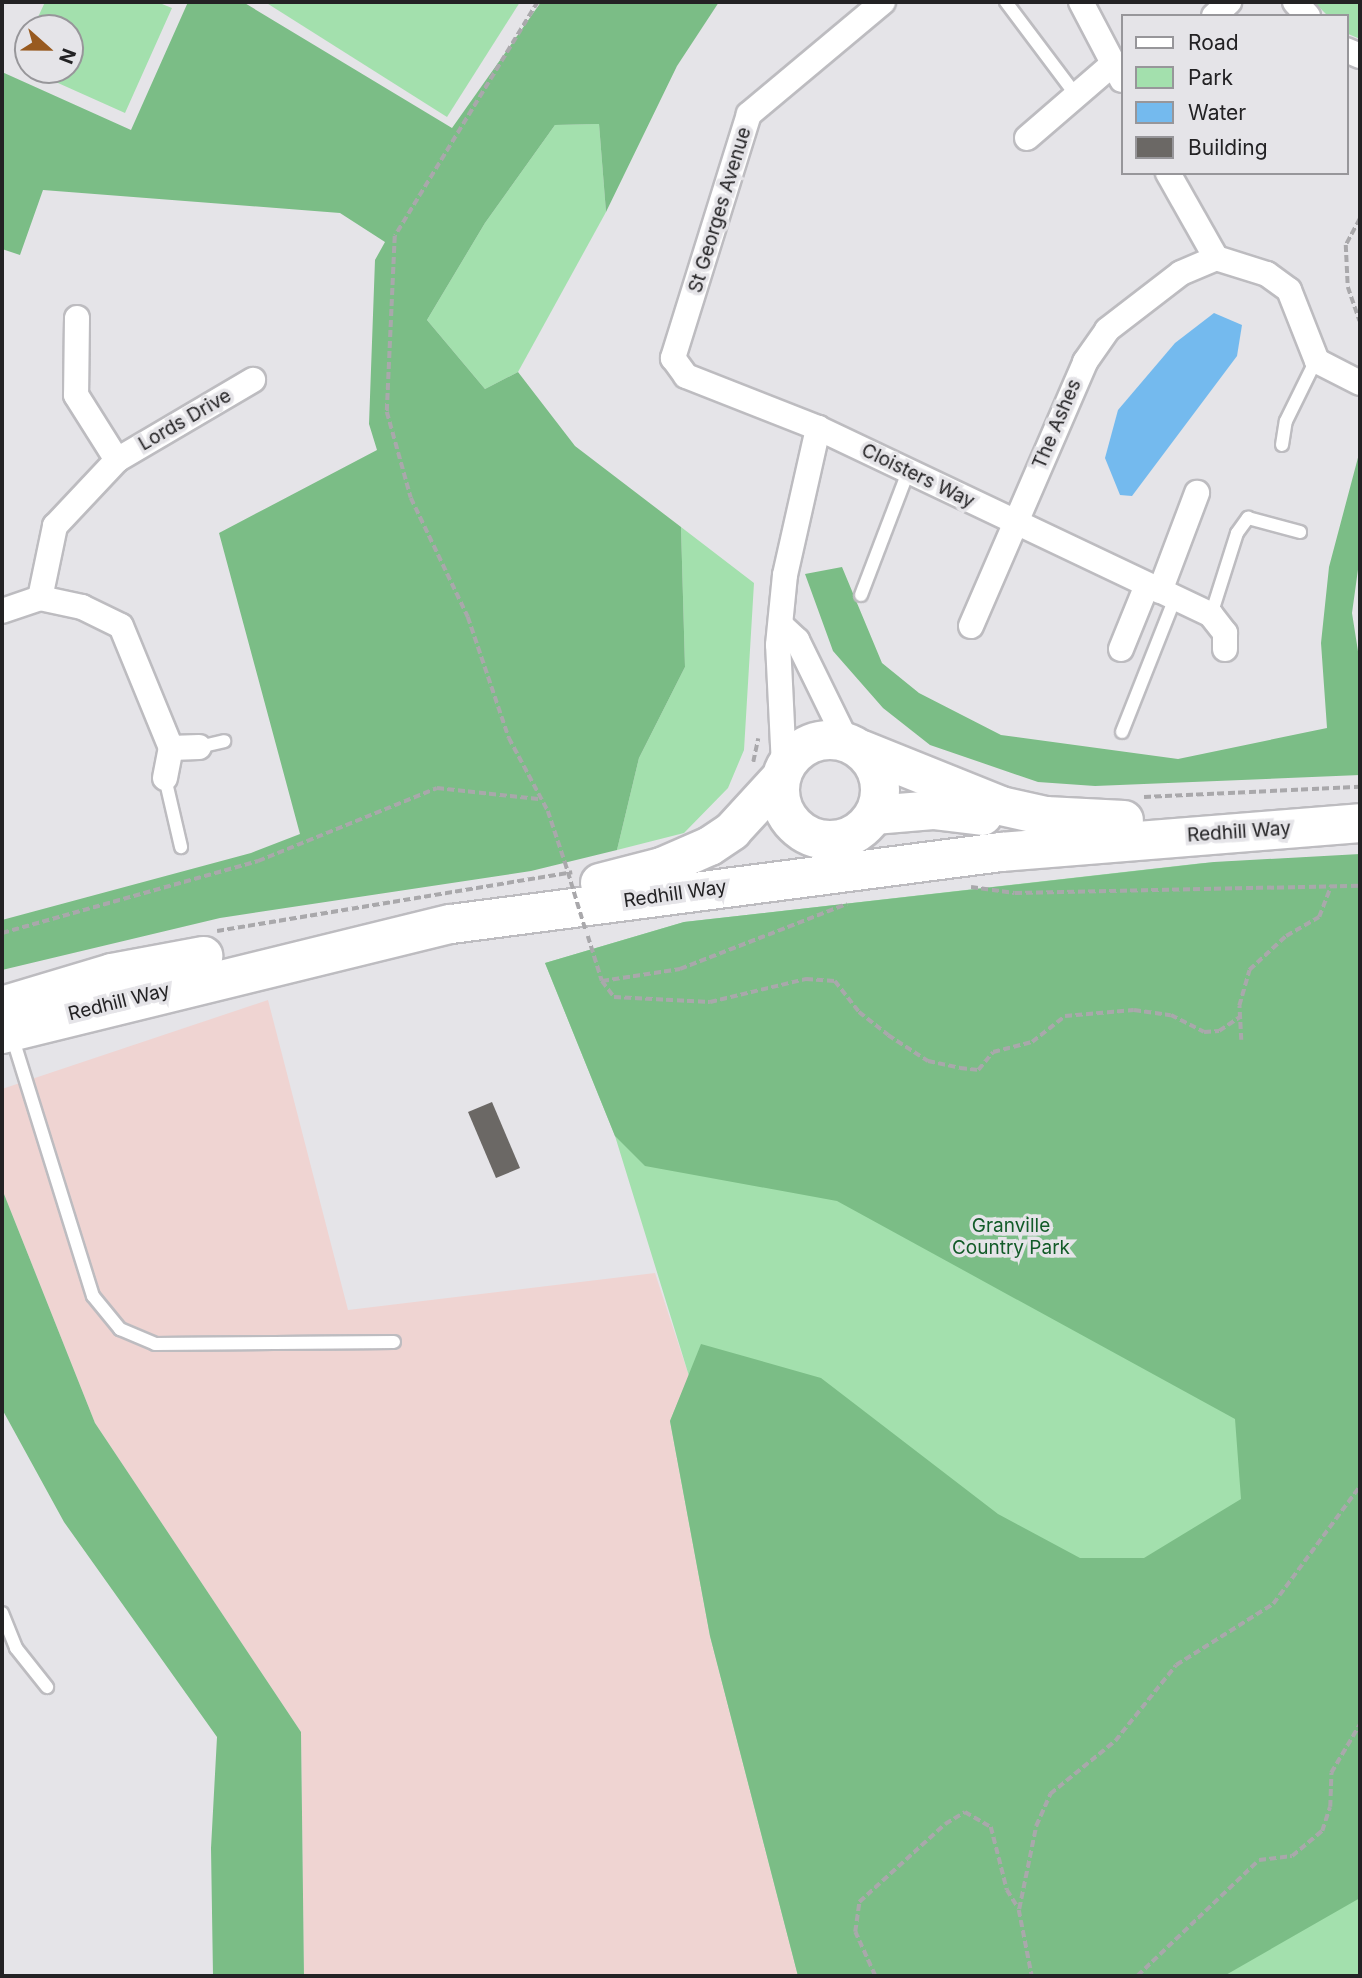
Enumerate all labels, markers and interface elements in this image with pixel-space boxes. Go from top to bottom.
north arrow [14,14,84,84]
legend [1120,14,1348,175]
text: Road [1188,30,1239,55]
text: N [54,45,81,67]
text: Park [1188,65,1233,90]
text: Water [1188,100,1246,125]
street label: St Georges Avenue [684,124,756,296]
text: Building [1188,135,1268,160]
street label: The Ashes [1028,376,1086,472]
street label: Lords Drive [135,384,235,456]
street label: Cloisters Way [858,439,978,513]
street label: Redhill Way [1186,817,1292,847]
street label: Redhill Way [622,875,728,913]
street label: Redhill Way [66,978,172,1026]
park label: Granville Country Park [952,1215,1070,1259]

